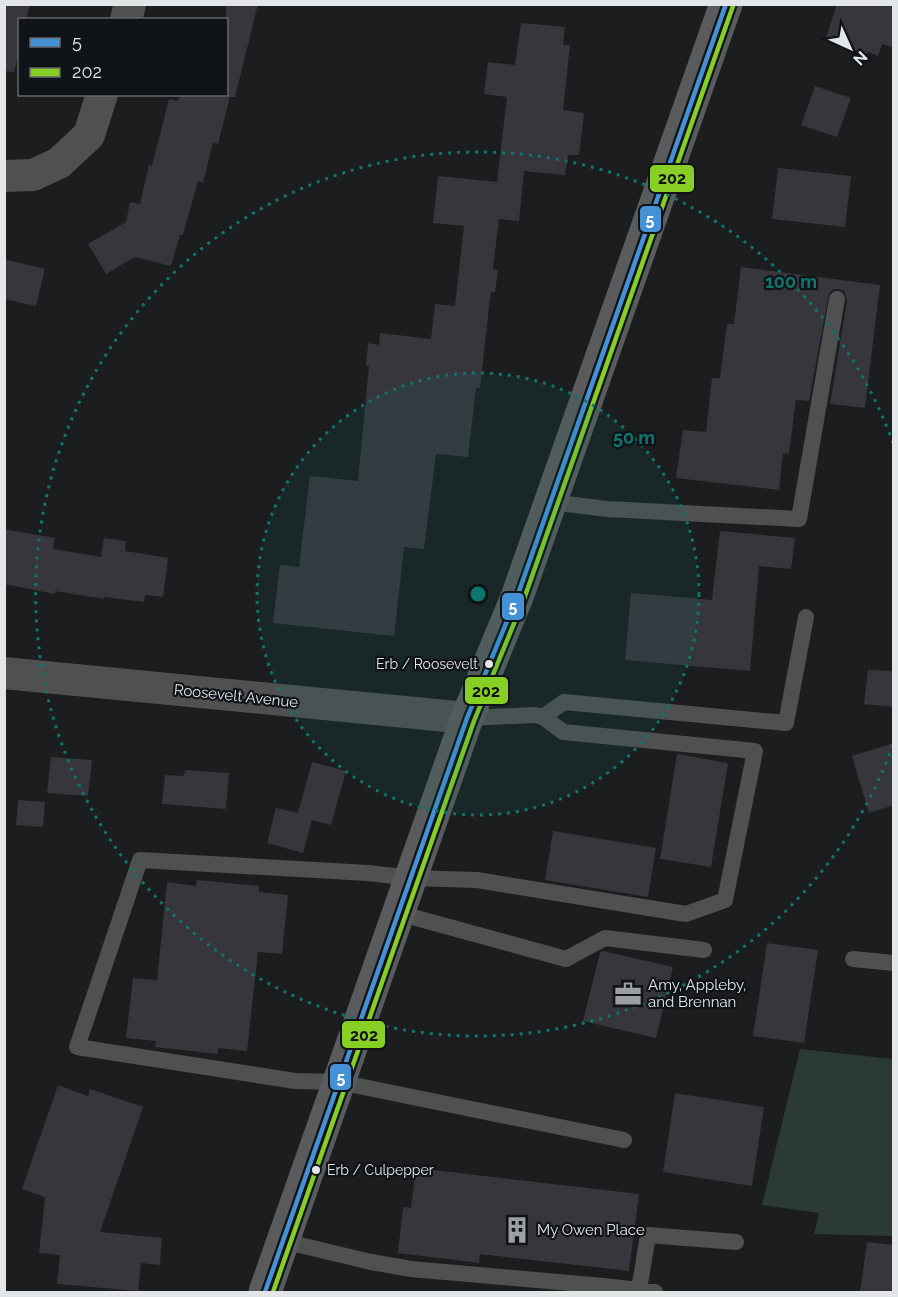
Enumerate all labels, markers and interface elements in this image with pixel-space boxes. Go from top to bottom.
legend [18,18,228,96]
north arrow [820,18,880,78]
text: 5 [72,31,82,52]
text: N [849,47,871,69]
text: 202 [72,61,102,82]
line badge: 202 [649,164,695,193]
text: 202 [658,169,686,188]
line badge: 5 [639,205,662,233]
text: 5 [646,210,655,229]
text: 100 m [765,271,817,292]
text: 50 m [613,427,655,448]
centre of rings [468,584,488,604]
line badge: 5 [501,592,525,621]
text: 5 [509,597,518,616]
place label: Erb / Roosevelt [376,656,478,672]
marker: Erb / Roosevelt [483,658,495,670]
line badge: 202 [464,676,509,705]
street label: Roosevelt Avenue [173,681,299,711]
text: 202 [472,682,500,701]
place label: Amy, Appleby, and Brennan [648,976,746,1011]
office icon: Amy, Appleby, and Brennan [613,979,643,1009]
line badge: 202 [341,1020,386,1049]
text: 202 [350,1026,378,1045]
line badge: 5 [329,1063,352,1091]
text: 5 [337,1068,346,1087]
place label: Erb / Culpepper [327,1162,434,1178]
marker: Erb / Culpepper [310,1164,322,1176]
building icon: My Owen Place [502,1215,532,1245]
place label: My Owen Place [537,1221,645,1239]

